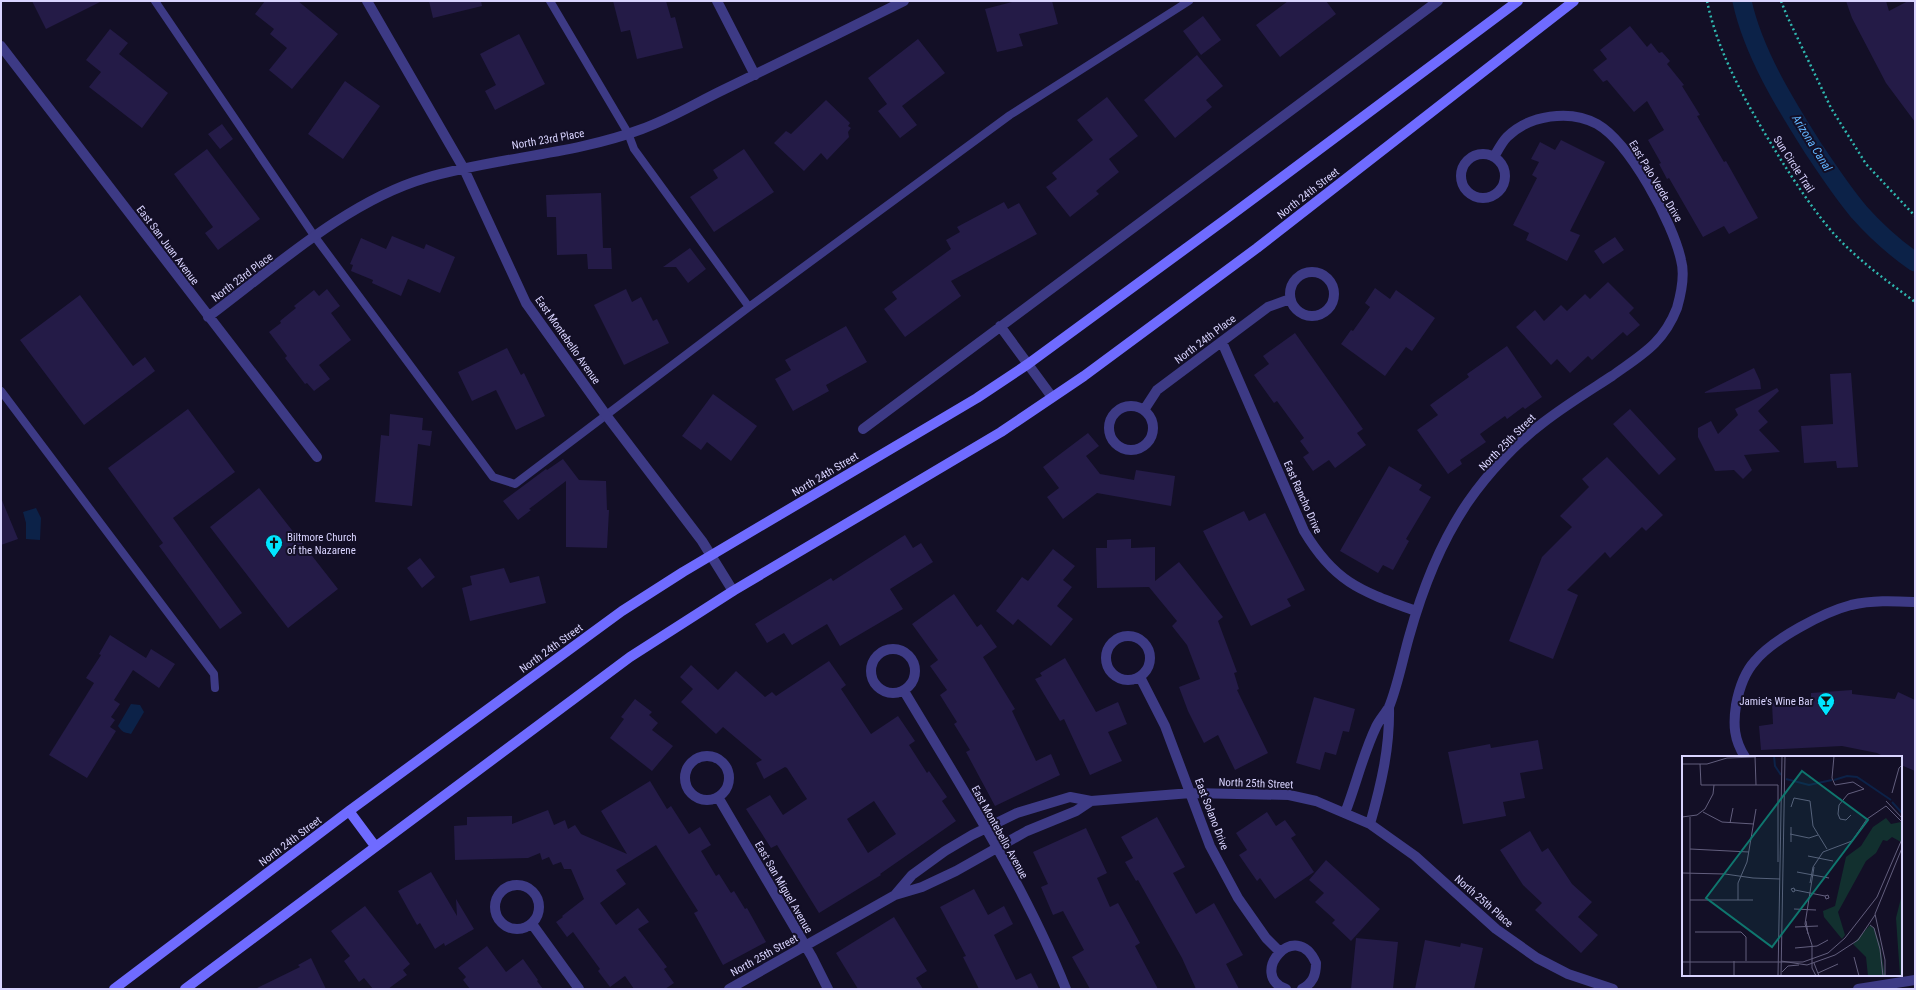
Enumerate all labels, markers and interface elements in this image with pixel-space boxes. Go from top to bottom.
water label: Arizona Canal [1789,111,1835,174]
street label: North 23rd Place [511,127,585,152]
street label: Sun Circle Trail [1771,134,1817,195]
street label: East Palo Verde Drive [1626,138,1685,224]
street label: North 24th Street [1275,165,1342,222]
street label: East San Juan Avenue [134,203,202,287]
street label: North 23rd Place [209,250,275,305]
street label: East Montebello Avenue [532,294,603,387]
street label: North 24th Place [1172,312,1238,367]
street label: North 25th Street [1476,411,1538,473]
street label: North 24th Street [790,450,861,499]
street label: East Rancho Drive [1281,459,1324,536]
place label: Biltmore Church of the Nazarene [287,531,357,557]
church icon: Biltmore Church of the Nazarene [264,533,284,558]
street label: North 24th Street [517,621,585,676]
bar icon: Jamie’s Wine Bar [1816,691,1836,716]
place label: Jamie’s Wine Bar [1739,695,1814,708]
inset map [1682,756,1902,976]
street label: East Solano Drive [1192,776,1231,852]
street label: North 25th Street [1218,776,1294,791]
street label: East Montebello Avenue [969,783,1031,881]
street label: North 24th Street [257,814,324,869]
street label: East San Miguel Avenue [752,839,815,935]
street label: North 25th Place [1452,872,1516,930]
street label: North 25th Street [728,932,800,979]

